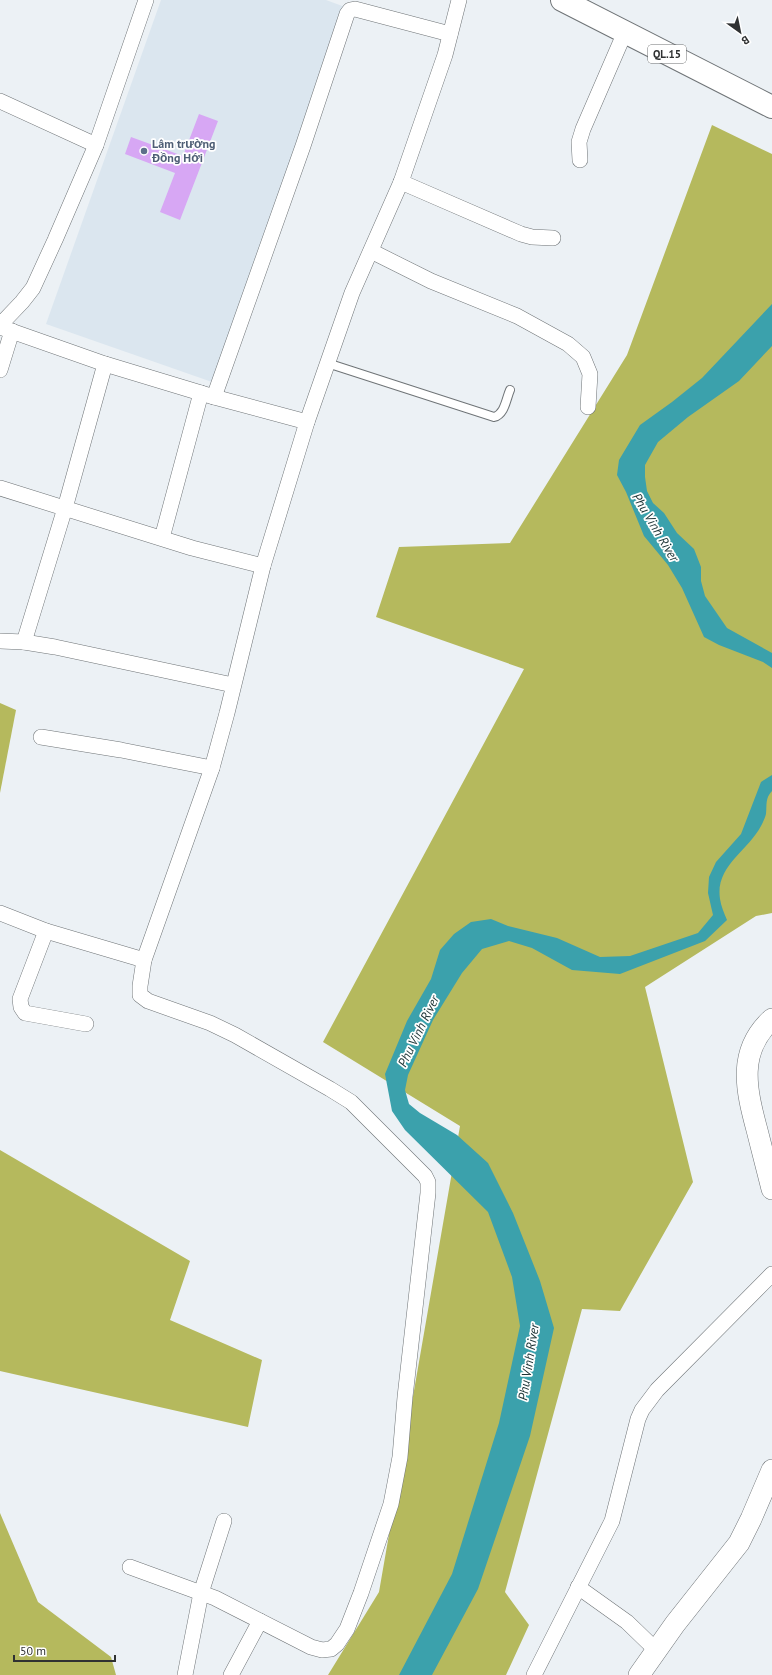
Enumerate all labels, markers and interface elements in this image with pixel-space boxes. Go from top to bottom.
north arrow [720,12,760,52]
text: B [738,33,752,48]
road number: QL.15 [648,45,686,63]
place label: Lâm trường Đồng Hới [151,136,216,165]
marker: Lâm trường Đồng Hới [139,146,149,156]
water label: Phu Vinh River [628,490,683,565]
water label: Phu Vinh River [394,992,443,1070]
water label: Phu Vinh River [514,1322,543,1402]
scale bar [14,1637,115,1663]
text: 50 m [20,1643,46,1658]

